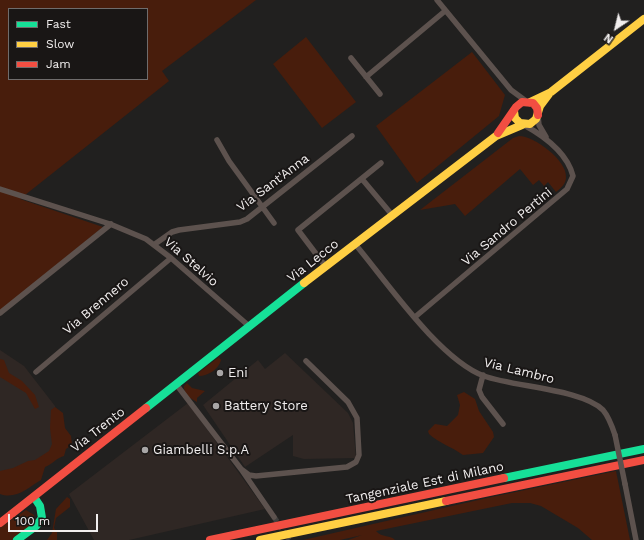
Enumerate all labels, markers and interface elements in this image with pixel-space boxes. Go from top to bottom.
legend [8,8,148,80]
north arrow [596,8,636,48]
text: Fast [46,17,71,31]
text: N [602,31,616,46]
text: Slow [46,37,74,51]
text: Jam [46,57,71,71]
street label: Via Sant'Anna [234,151,312,215]
street label: Via Sandro Pertini [459,185,555,269]
street label: Via Stelvio [161,234,221,290]
street label: Via Lecco [284,236,342,286]
street label: Via Brennero [60,274,132,338]
street label: Via Lambro [482,355,556,387]
place label: Eni [228,365,248,381]
marker: Eni [215,368,225,378]
place label: Battery Store [224,398,308,414]
marker: Battery Store [211,401,221,411]
street label: Via Trento [68,404,128,456]
place label: Giambelli S.p.A [153,442,249,458]
marker: Giambelli S.p.A [140,445,150,455]
street label: Tangenziale Est di Milano [345,459,505,507]
scale bar [10,506,100,532]
text: 100 m [15,514,50,528]

